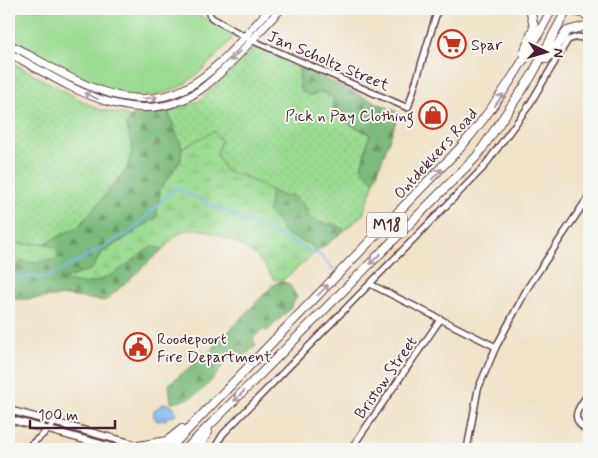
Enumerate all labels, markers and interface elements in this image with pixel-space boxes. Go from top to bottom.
street label: Jan Scholtz Street [264,26,393,97]
north arrow [520,28,570,78]
supermarket icon: Spar [437,29,467,59]
place label: Spar [471,35,503,56]
text: N [549,48,567,58]
one-way arrow [229,50,241,62]
one-way arrow [84,91,99,101]
one-way arrow [494,93,504,107]
one-way arrow [142,94,158,103]
shop icon: Pick n Pay Clothing [418,100,448,130]
street label: Ontdekkers Road [390,104,483,204]
place label: Pick n Pay Clothing [285,106,414,128]
one-way arrow [431,167,443,180]
road number: M18 [367,212,407,238]
one-way arrow [369,253,381,265]
one-way arrow [317,284,329,296]
place label: Roodepoort Fire Department [157,329,272,368]
public building icon: Roodepoort Fire Department [123,332,153,362]
street label: Bristow Street [350,332,422,423]
one-way arrow [233,389,245,401]
scale bar [30,398,115,430]
text: 100 m [38,406,78,426]

